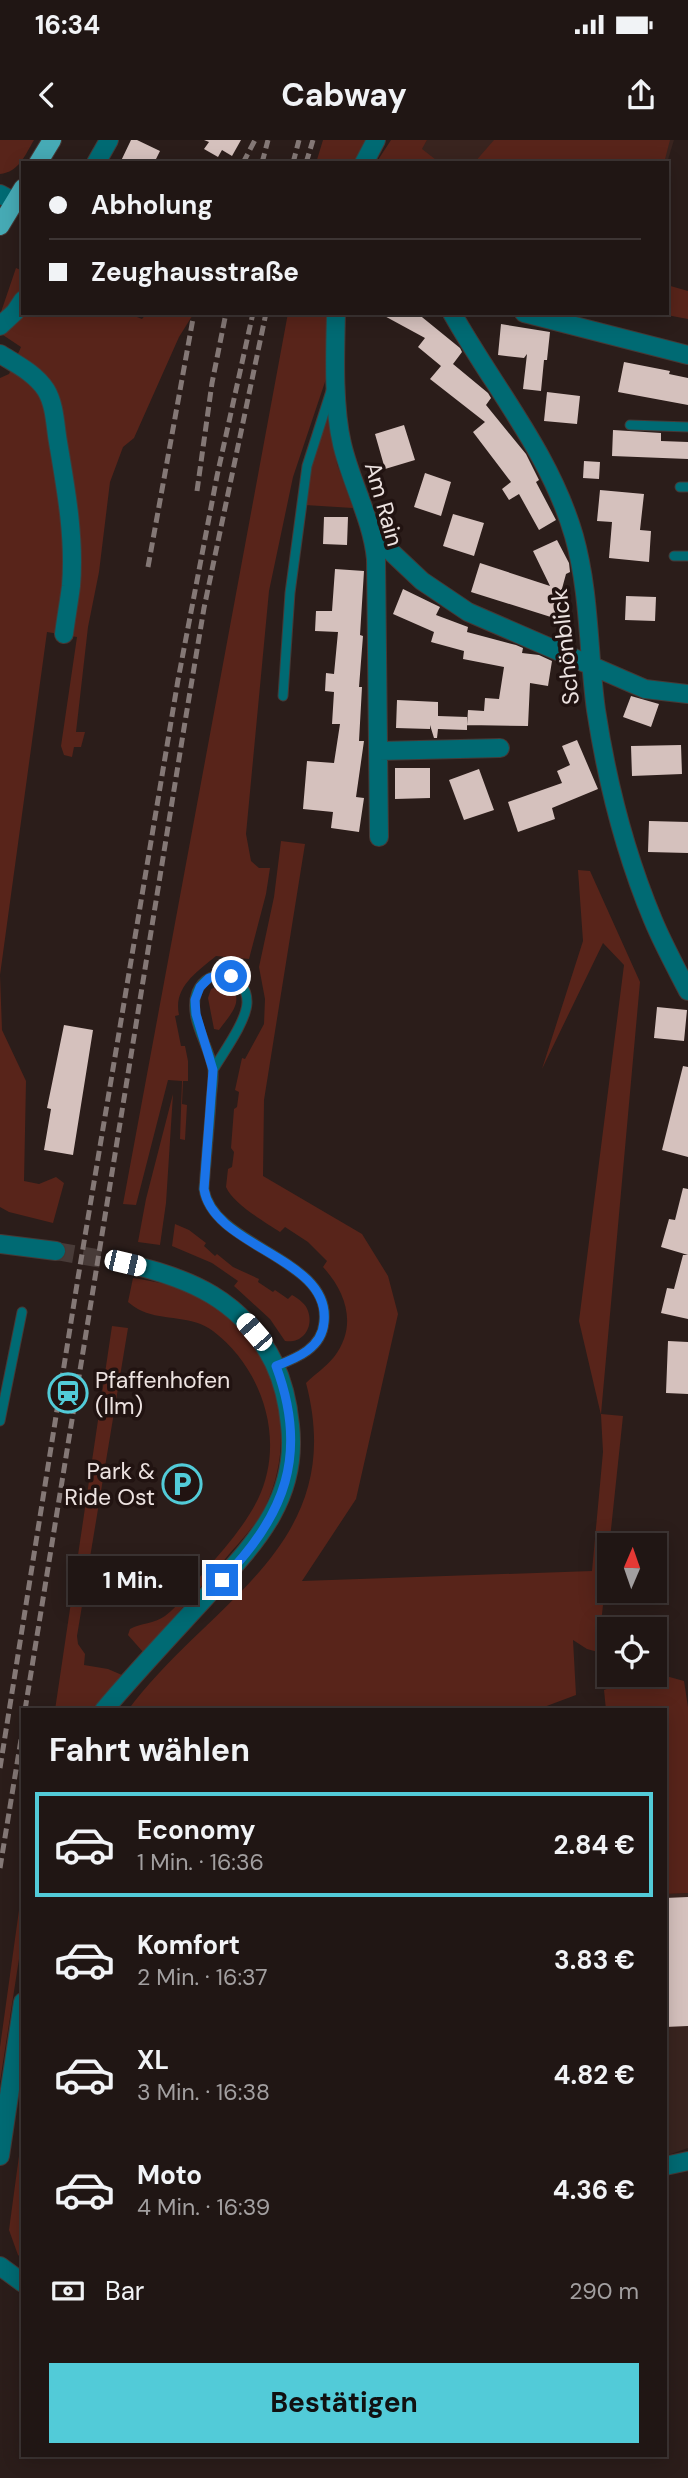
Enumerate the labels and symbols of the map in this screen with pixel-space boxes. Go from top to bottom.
street label: Am Rain [358,458,410,550]
street label: Schönblick [544,587,586,706]
route start [215,960,247,992]
car [103,1248,148,1278]
car [233,1309,276,1355]
place label: Pfaffenhofen (Ilm) [95,1365,230,1421]
station icon: Pfaffenhofen (Ilm) [47,1372,89,1414]
place label: Park & Ride Ost [64,1456,155,1512]
parking icon: Park & Ride Ost [161,1463,203,1505]
north arrow [597,1533,667,1603]
callout: 1 Min. [68,1556,198,1604]
route end [206,1564,238,1596]

